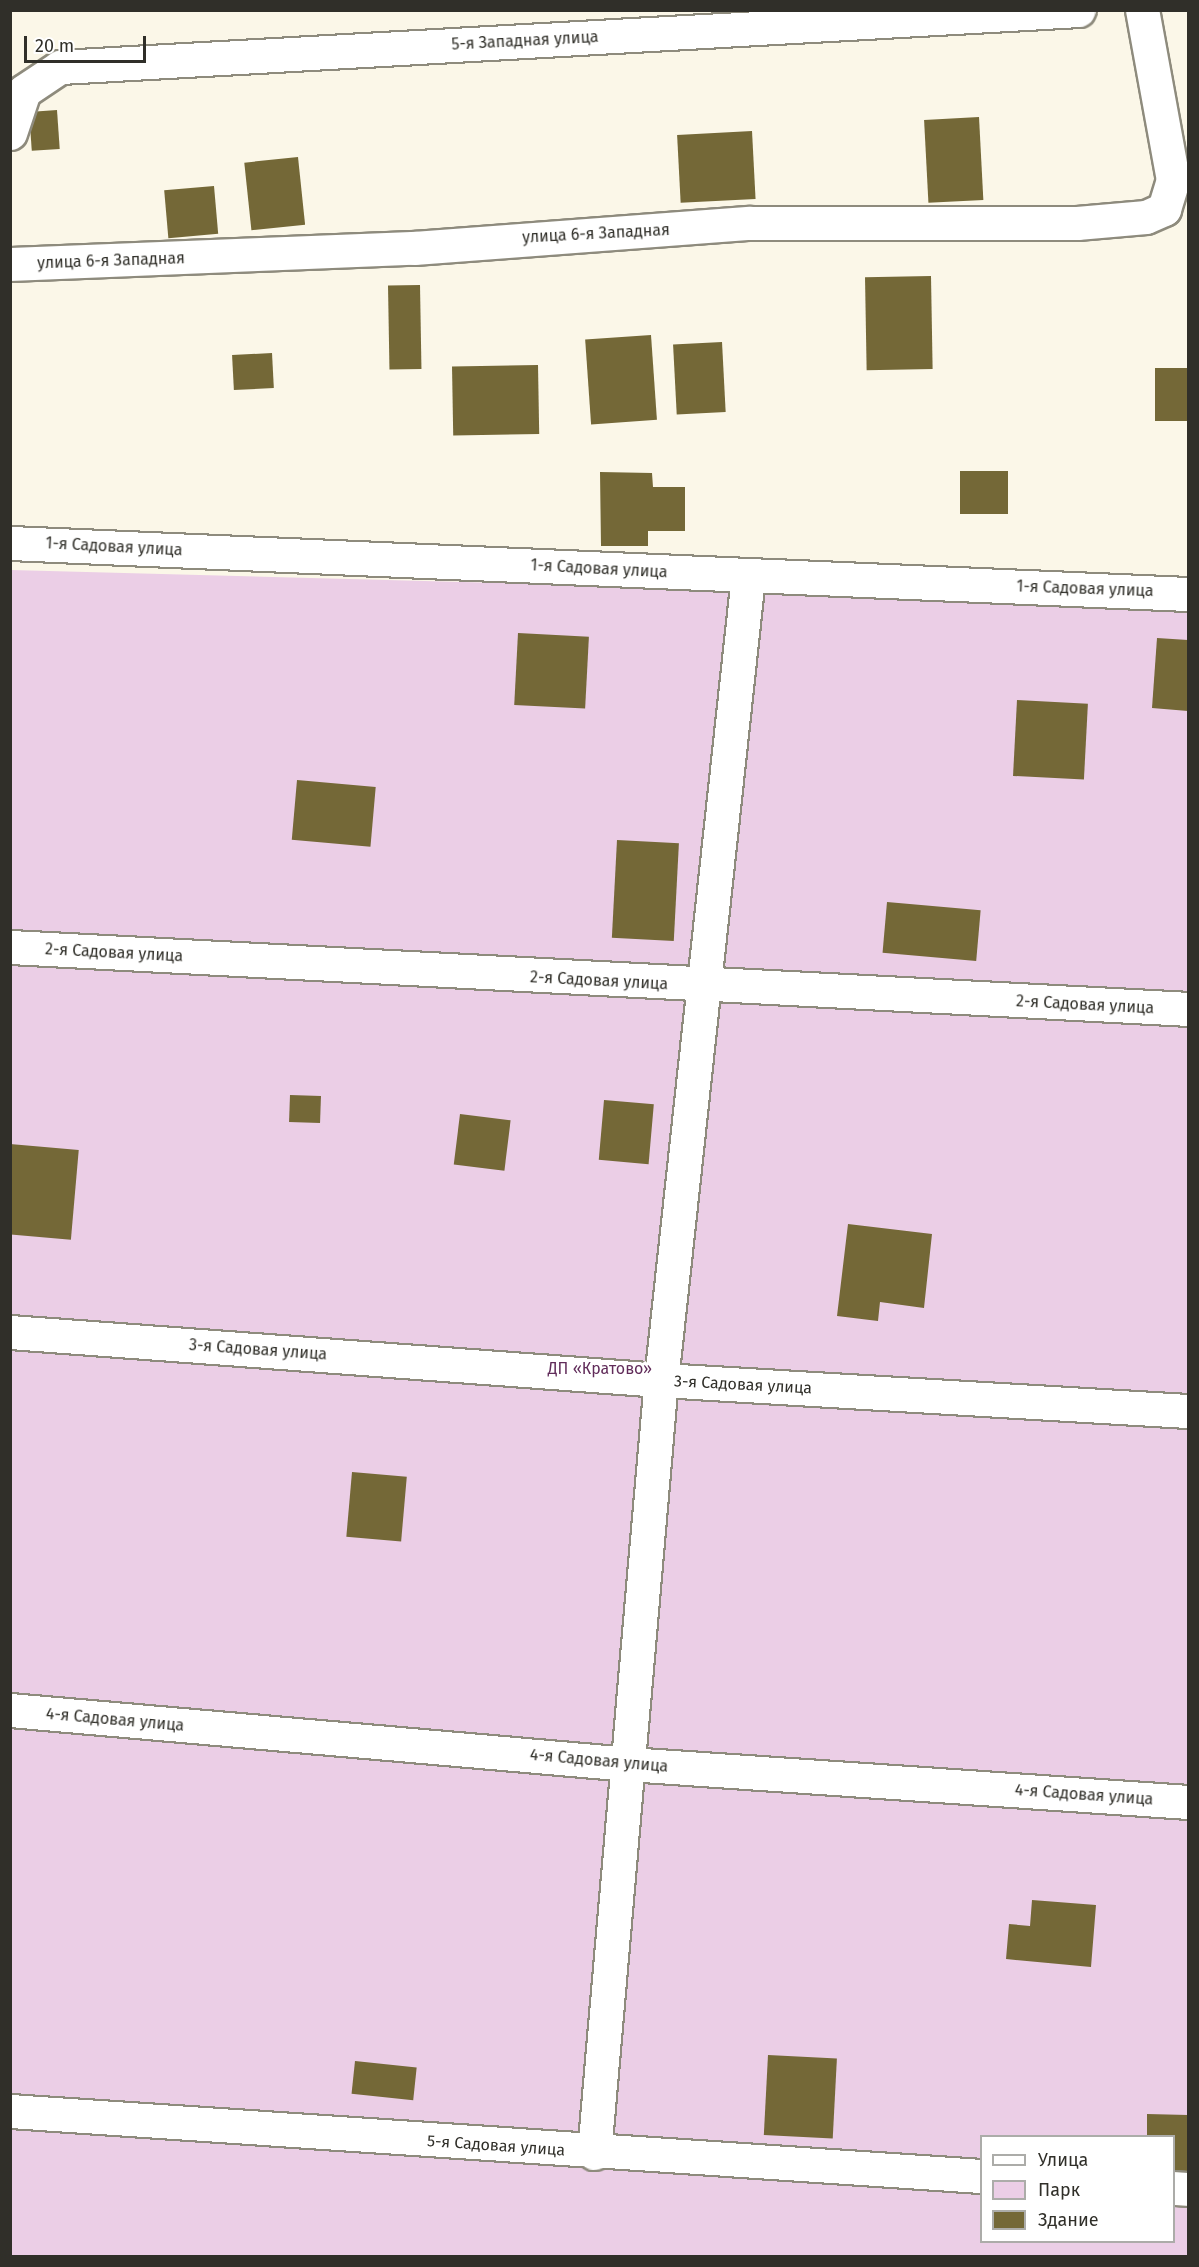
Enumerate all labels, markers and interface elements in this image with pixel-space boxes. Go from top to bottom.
scale bar [27,24,148,62]
street label: 5-я Западная улица [451,28,599,54]
text: 20 m [35,35,74,57]
street label: улица 6-я Западная [522,221,670,247]
street label: улица 6-я Западная [37,249,185,273]
street label: 1-я Садовая улица [45,534,183,560]
street label: 1-я Садовая улица [530,556,668,582]
street label: 1-я Садовая улица [1016,577,1154,601]
street label: 2-я Садовая улица [45,940,183,966]
street label: 2-я Садовая улица [530,968,668,994]
street label: 2-я Садовая улица [1016,992,1154,1018]
street label: 3-я Садовая улица [188,1336,328,1364]
park label: ДП «Кратово» [548,1359,652,1379]
street label: 3-я Садовая улица [673,1372,813,1398]
street label: 4-я Садовая улица [45,1704,185,1736]
street label: 4-я Садовая улица [529,1745,669,1777]
street label: 4-я Садовая улица [1014,1781,1154,1809]
street label: 5-я Садовая улица [426,2132,566,2160]
legend [980,2135,1175,2243]
text: Улица [1038,2149,1088,2171]
text: Парк [1038,2179,1080,2201]
text: Здание [1038,2209,1099,2231]

